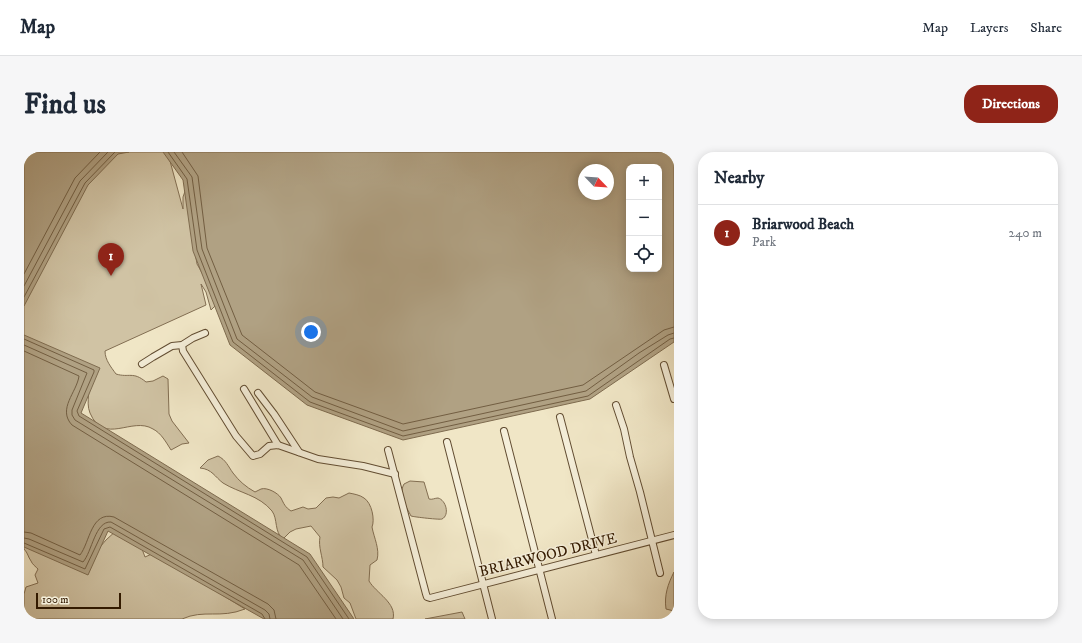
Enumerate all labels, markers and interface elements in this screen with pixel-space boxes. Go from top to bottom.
text: Map [20,16,55,39]
text: Map [922,19,948,37]
text: Layers [970,19,1008,37]
text: Share [1030,19,1062,37]
button: Directions [964,85,1058,123]
text: Find us [24,87,106,122]
north arrow [578,164,614,200]
map controls [626,164,662,272]
button: + [626,164,662,200]
text: Nearby [714,167,764,189]
button: − [626,200,662,236]
text: Briarwood Beach [752,215,854,234]
text: 1 [725,225,729,241]
text: 240 m [1009,225,1042,241]
text: Park [752,234,776,250]
button: locate [626,236,662,272]
pin: 1 [98,243,124,276]
your location [301,322,321,342]
street label: BRIARWOOD DRIVE [477,529,619,581]
scale bar [36,591,121,610]
text: 100 m [42,593,68,607]

